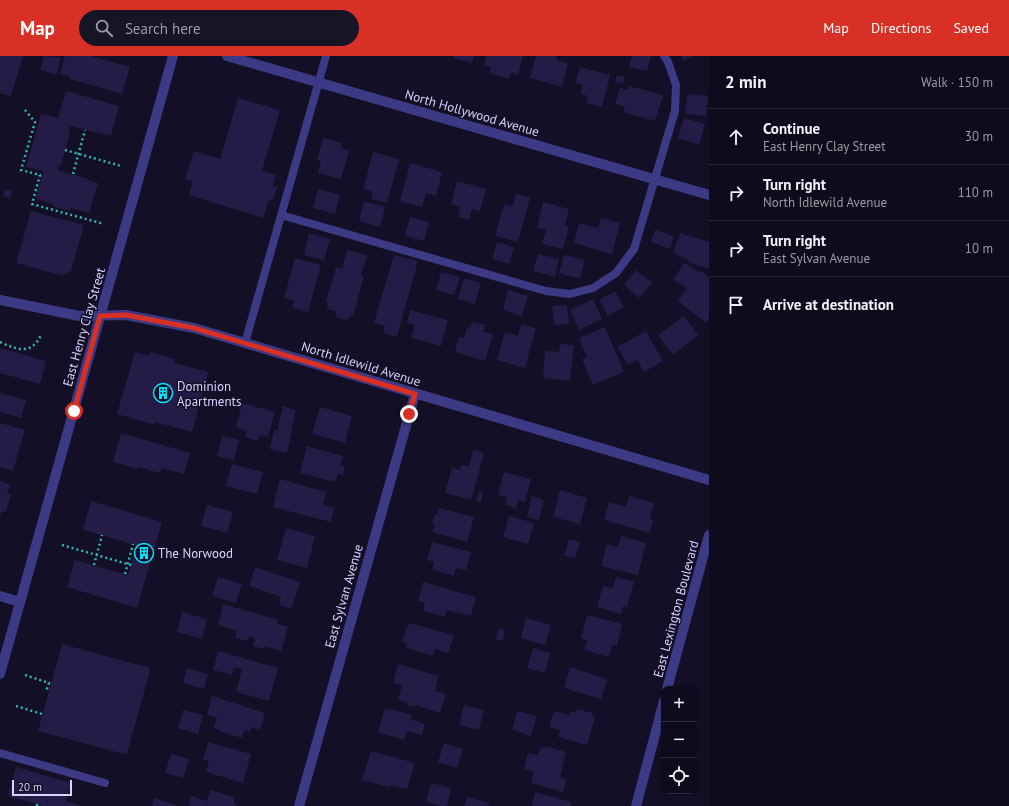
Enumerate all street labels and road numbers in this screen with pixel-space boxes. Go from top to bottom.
street label: North Hollywood Avenue [403,86,541,140]
street label: East Henry Clay Street [59,265,109,388]
street label: North Idlewild Avenue [299,338,423,390]
street label: East Lexington Boulevard [650,539,702,679]
street label: East Sylvan Avenue [321,542,367,650]

